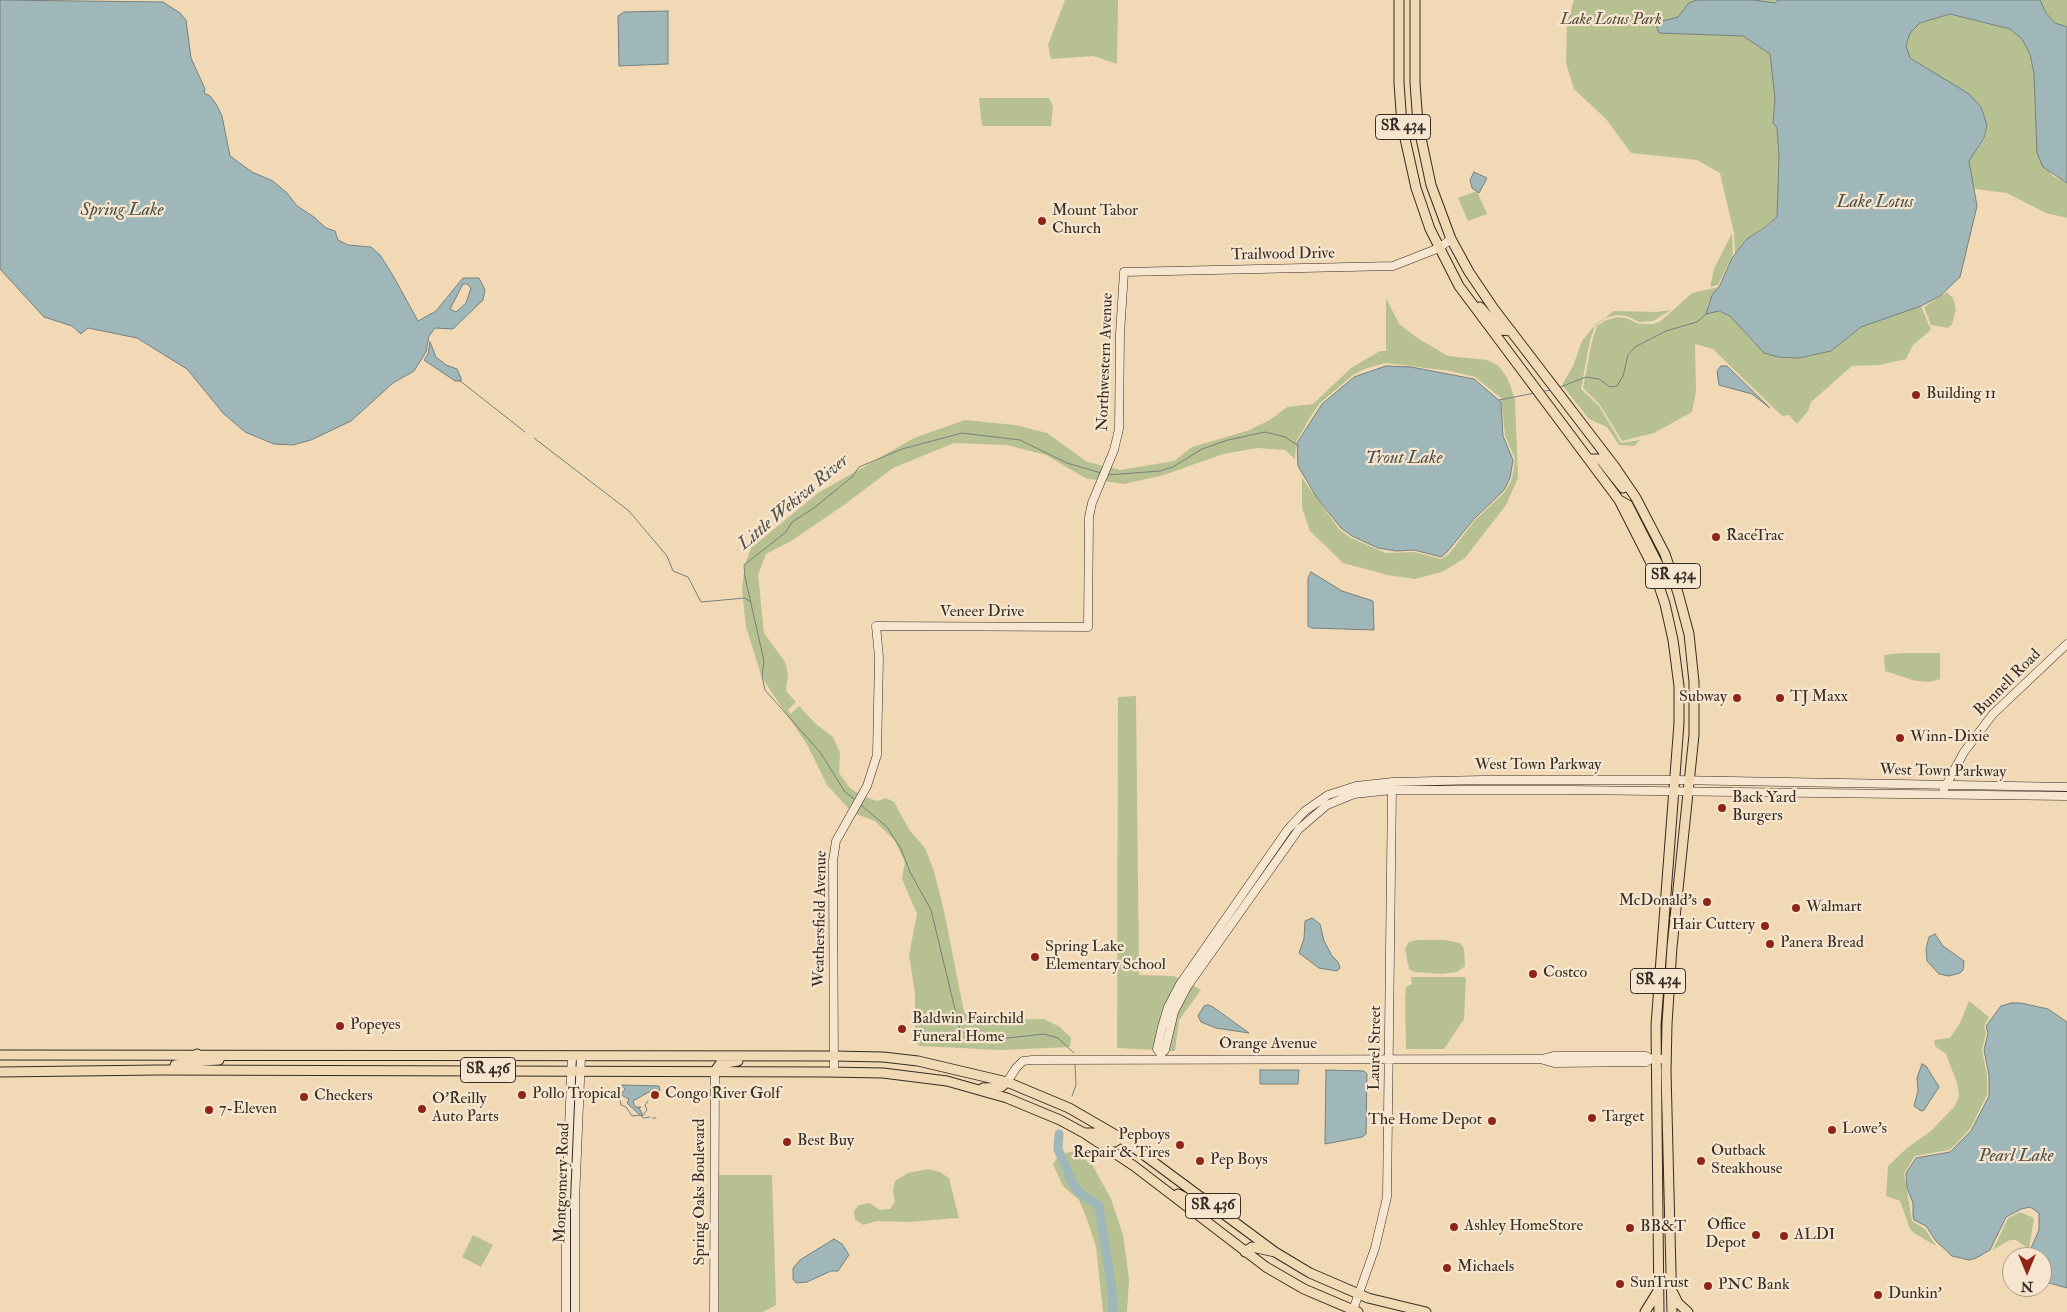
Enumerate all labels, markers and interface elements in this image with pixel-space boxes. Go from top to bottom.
park label: Lake Lotus Park [1560,11,1662,31]
road number: SR 434 [1376,114,1430,140]
water label: Lake Lotus [1836,192,1914,214]
water label: Spring Lake [81,200,163,222]
place label: Mount Tabor Church [1052,202,1138,240]
marker: Mount Tabor Church [1036,215,1048,227]
street label: Trailwood Drive [1231,244,1335,266]
street label: Northwestern Avenue [1094,292,1118,432]
place label: Building 11 [1926,385,1996,405]
marker: Building 11 [1910,389,1922,401]
water label: Trout Lake [1366,448,1442,470]
water label: Little Wekiva River [734,450,854,556]
place label: RaceTrac [1726,527,1784,547]
marker: RaceTrac [1710,531,1722,543]
road number: SR 434 [1646,564,1700,588]
street label: Veneer Drive [940,603,1024,623]
street label: Bunnell Road [1970,645,2046,721]
place label: Subway [1679,688,1727,708]
place label: TJ Maxx [1790,688,1848,708]
marker: Subway [1731,692,1743,704]
marker: TJ Maxx [1774,692,1786,704]
place label: Winn-Dixie [1910,728,1989,748]
marker: Winn-Dixie [1894,732,1906,744]
street label: West Town Parkway [1475,756,1601,776]
street label: West Town Parkway [1879,761,2007,783]
place label: Back Yard Burgers [1732,789,1796,827]
marker: Back Yard Burgers [1716,802,1728,814]
street label: Weathersfield Avenue [810,850,832,988]
place label: McDonald's [1619,892,1697,912]
marker: McDonald's [1701,896,1713,908]
place label: Walmart [1806,898,1862,918]
marker: Walmart [1790,902,1802,914]
place label: Hair Cuttery [1672,916,1755,936]
marker: Hair Cuttery [1759,920,1771,932]
place label: Panera Bread [1780,934,1864,954]
place label: Spring Lake Elementary School [1045,938,1166,976]
marker: Panera Bread [1764,938,1776,950]
marker: Spring Lake Elementary School [1029,951,1041,963]
place label: Costco [1543,964,1587,984]
marker: Costco [1527,968,1539,980]
road number: SR 434 [1630,968,1686,994]
street label: Laurel Street [1366,1005,1386,1091]
place label: Baldwin Fairchild Funeral Home [912,1010,1024,1048]
place label: Popeyes [350,1016,400,1036]
marker: Popeyes [334,1020,346,1032]
marker: Baldwin Fairchild Funeral Home [896,1023,908,1035]
street label: Orange Avenue [1219,1035,1317,1055]
road number: SR 436 [460,1058,516,1082]
place label: Pollo Tropical [532,1085,621,1105]
place label: Congo River Golf [665,1085,780,1105]
place label: Checkers [314,1087,373,1107]
marker: Pollo Tropical [516,1089,528,1101]
marker: Congo River Golf [649,1089,661,1101]
place label: O'Reilly Auto Parts [432,1090,499,1128]
marker: Checkers [298,1091,310,1103]
place label: 7-Eleven [219,1100,277,1120]
marker: O'Reilly Auto Parts [416,1103,428,1115]
marker: 7-Eleven [203,1104,215,1116]
place label: Target [1602,1108,1644,1128]
place label: The Home Depot [1368,1111,1482,1131]
marker: Target [1586,1112,1598,1124]
marker: The Home Depot [1486,1115,1498,1127]
street label: Spring Oaks Boulevard [691,1119,711,1265]
place label: Lowe's [1842,1120,1887,1140]
street label: Montgomery Road [551,1122,575,1244]
marker: Lowe's [1826,1124,1838,1136]
place label: Pepboys Repair & Tires [1073,1126,1170,1164]
place label: Best Buy [797,1132,854,1152]
marker: Best Buy [781,1136,793,1148]
marker: Pepboys Repair & Tires [1174,1139,1186,1151]
place label: Outback Steakhouse [1711,1142,1782,1180]
water label: Pearl Lake [1978,1146,2054,1168]
place label: Pep Boys [1210,1151,1268,1171]
marker: Pep Boys [1194,1155,1206,1167]
marker: Outback Steakhouse [1695,1155,1707,1167]
road number: SR 436 [1186,1194,1240,1218]
place label: Office Depot [1705,1216,1746,1254]
place label: Ashley HomeStore [1464,1217,1583,1237]
place label: BB&T [1640,1218,1686,1238]
marker: Ashley HomeStore [1448,1221,1460,1233]
marker: BB&T [1624,1222,1636,1234]
place label: ALDI [1794,1226,1835,1246]
marker: Office Depot [1750,1229,1762,1241]
marker: ALDI [1778,1230,1790,1242]
north arrow [2002,1247,2052,1297]
place label: Michaels [1457,1258,1514,1278]
marker: Michaels [1441,1262,1453,1274]
place label: SunTrust [1630,1274,1689,1294]
place label: PNC Bank [1718,1276,1790,1296]
marker: SunTrust [1614,1278,1626,1290]
text: N [2021,1278,2033,1295]
marker: PNC Bank [1702,1280,1714,1292]
place label: Dunkin' [1888,1285,1942,1305]
marker: Dunkin' [1872,1289,1884,1301]

